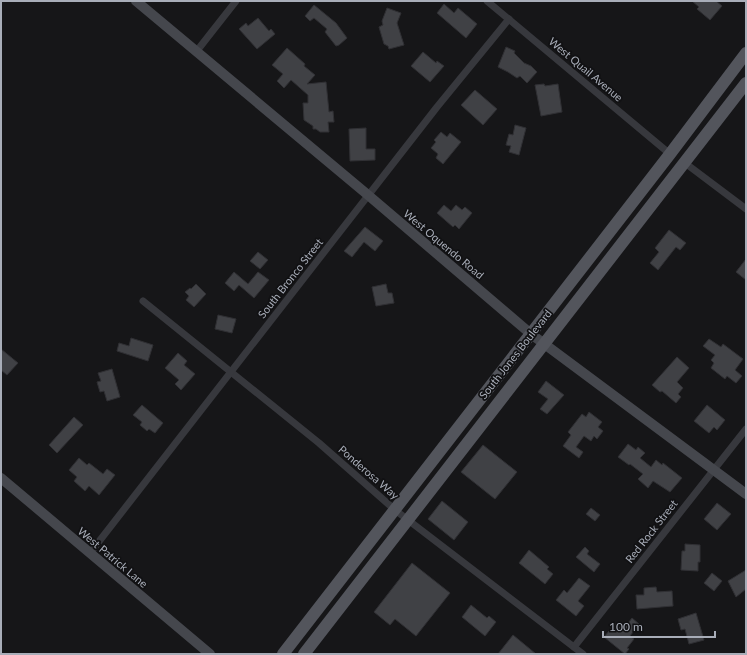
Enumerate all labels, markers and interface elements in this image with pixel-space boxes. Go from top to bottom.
street label: West Quail Avenue [546,34,626,104]
street label: West Oquendo Road [401,207,487,281]
street label: South Bronco Street [255,236,325,320]
street label: South Jones Boulevard [476,307,554,401]
street label: Ponderosa Way [336,442,402,502]
street label: Red Rock Street [622,497,680,565]
street label: West Patrick Lane [75,524,151,590]
scale bar [603,613,715,639]
text: 100 m [609,619,643,634]

